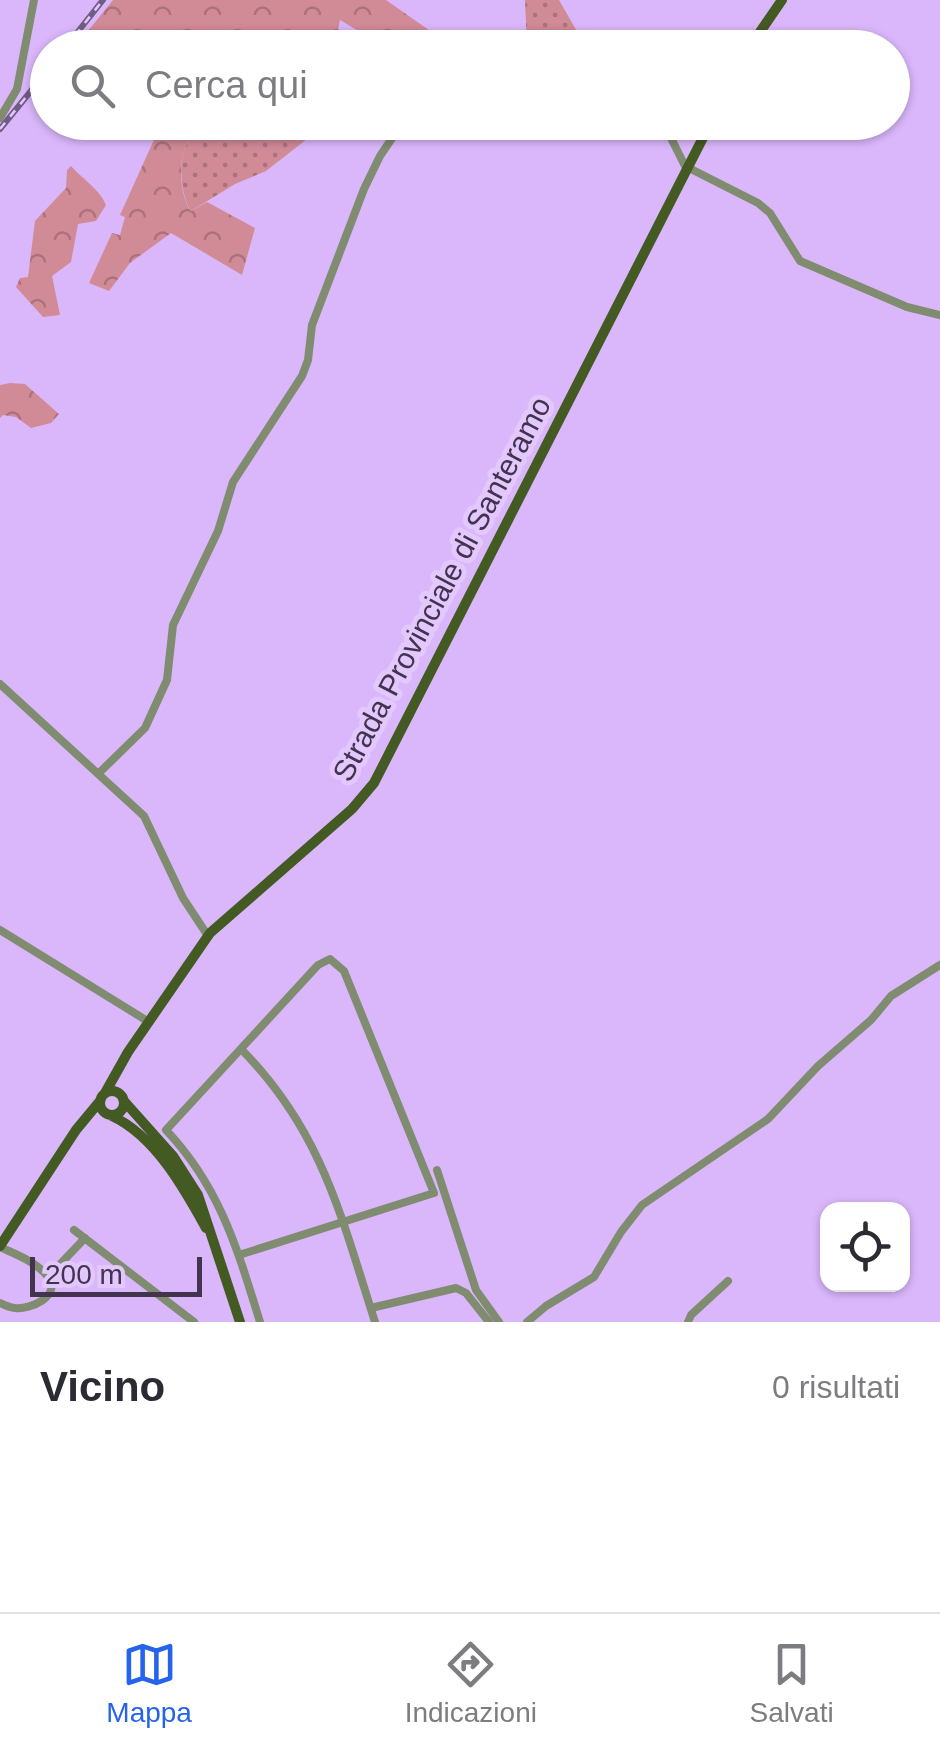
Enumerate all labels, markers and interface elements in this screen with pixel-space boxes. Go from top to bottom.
search box [30,30,910,140]
icon: search [65,58,120,113]
text: Cerca qui [145,64,308,106]
street label: Strada Provinciale di Santeramo [326,391,557,786]
map controls [820,1202,910,1292]
button: locate [820,1202,910,1292]
scale bar [30,1252,202,1296]
text: 200 m [45,1259,123,1290]
text: Vicino [40,1363,165,1410]
text: 0 risultati [772,1369,900,1405]
tab: Mappa [106,1637,192,1729]
tab: Indicazioni [405,1637,537,1729]
tab: Salvati [750,1637,834,1729]

